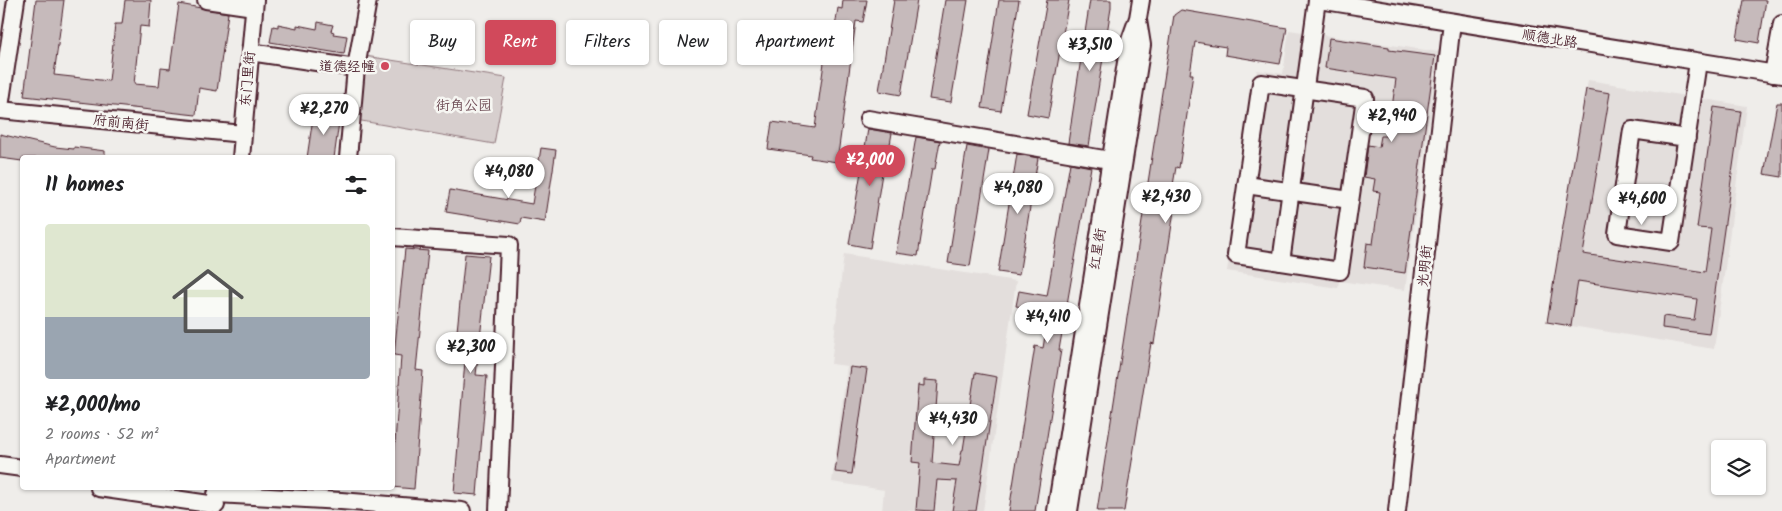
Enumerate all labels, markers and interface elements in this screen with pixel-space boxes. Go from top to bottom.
chip: Buy [410,20,475,65]
chip: Rent [485,20,556,65]
chip: Filters [566,20,649,65]
chip: New [659,20,727,65]
chip: Apartment [737,20,853,65]
street label: 顺德北路 [1520,24,1579,54]
pin: ¥3,510 [1049,30,1131,72]
text: ¥3,510 [1068,33,1112,58]
street label: 东门里街 [235,50,261,108]
place label: 道德经幢 [319,56,375,78]
marker: 道德经幢 [379,60,391,72]
pin: ¥2,270 [283,94,365,136]
park label: 街角公园 [436,95,492,117]
text: ¥2,270 [300,97,348,122]
pin: ¥2,940 [1351,100,1433,143]
text: ¥2,940 [1368,104,1416,129]
street label: 府前南街 [92,109,150,137]
pin: ¥2,000 [829,144,911,187]
text: ¥2,000 [846,148,894,173]
pin: ¥4,080 [468,156,550,199]
text: ¥4,080 [485,160,533,185]
text: 11 homes [45,169,124,202]
icon: filters [342,171,370,199]
pin: ¥4,080 [977,172,1059,215]
text: ¥4,080 [994,176,1042,201]
pin: ¥2,430 [1125,182,1207,224]
pin: ¥4,600 [1601,184,1683,226]
text: ¥2,430 [1141,185,1191,210]
text: ¥4,600 [1618,187,1666,212]
street label: 红星街 [1084,227,1112,272]
street label: 光明街 [1412,244,1438,288]
icon: home [163,256,253,346]
pin: ¥4,410 [1007,302,1089,344]
text: ¥4,410 [1026,305,1070,330]
pin: ¥2,300 [430,332,512,374]
text: ¥2,300 [447,335,495,360]
text: ¥2,000/mo [45,389,141,422]
pin: ¥4,430 [912,404,994,446]
text: ¥4,430 [929,407,977,432]
text: 2 rooms · 52 m² [45,422,159,447]
map controls [1711,440,1766,495]
button: layers [1711,440,1766,495]
text: Apartment [45,447,116,472]

